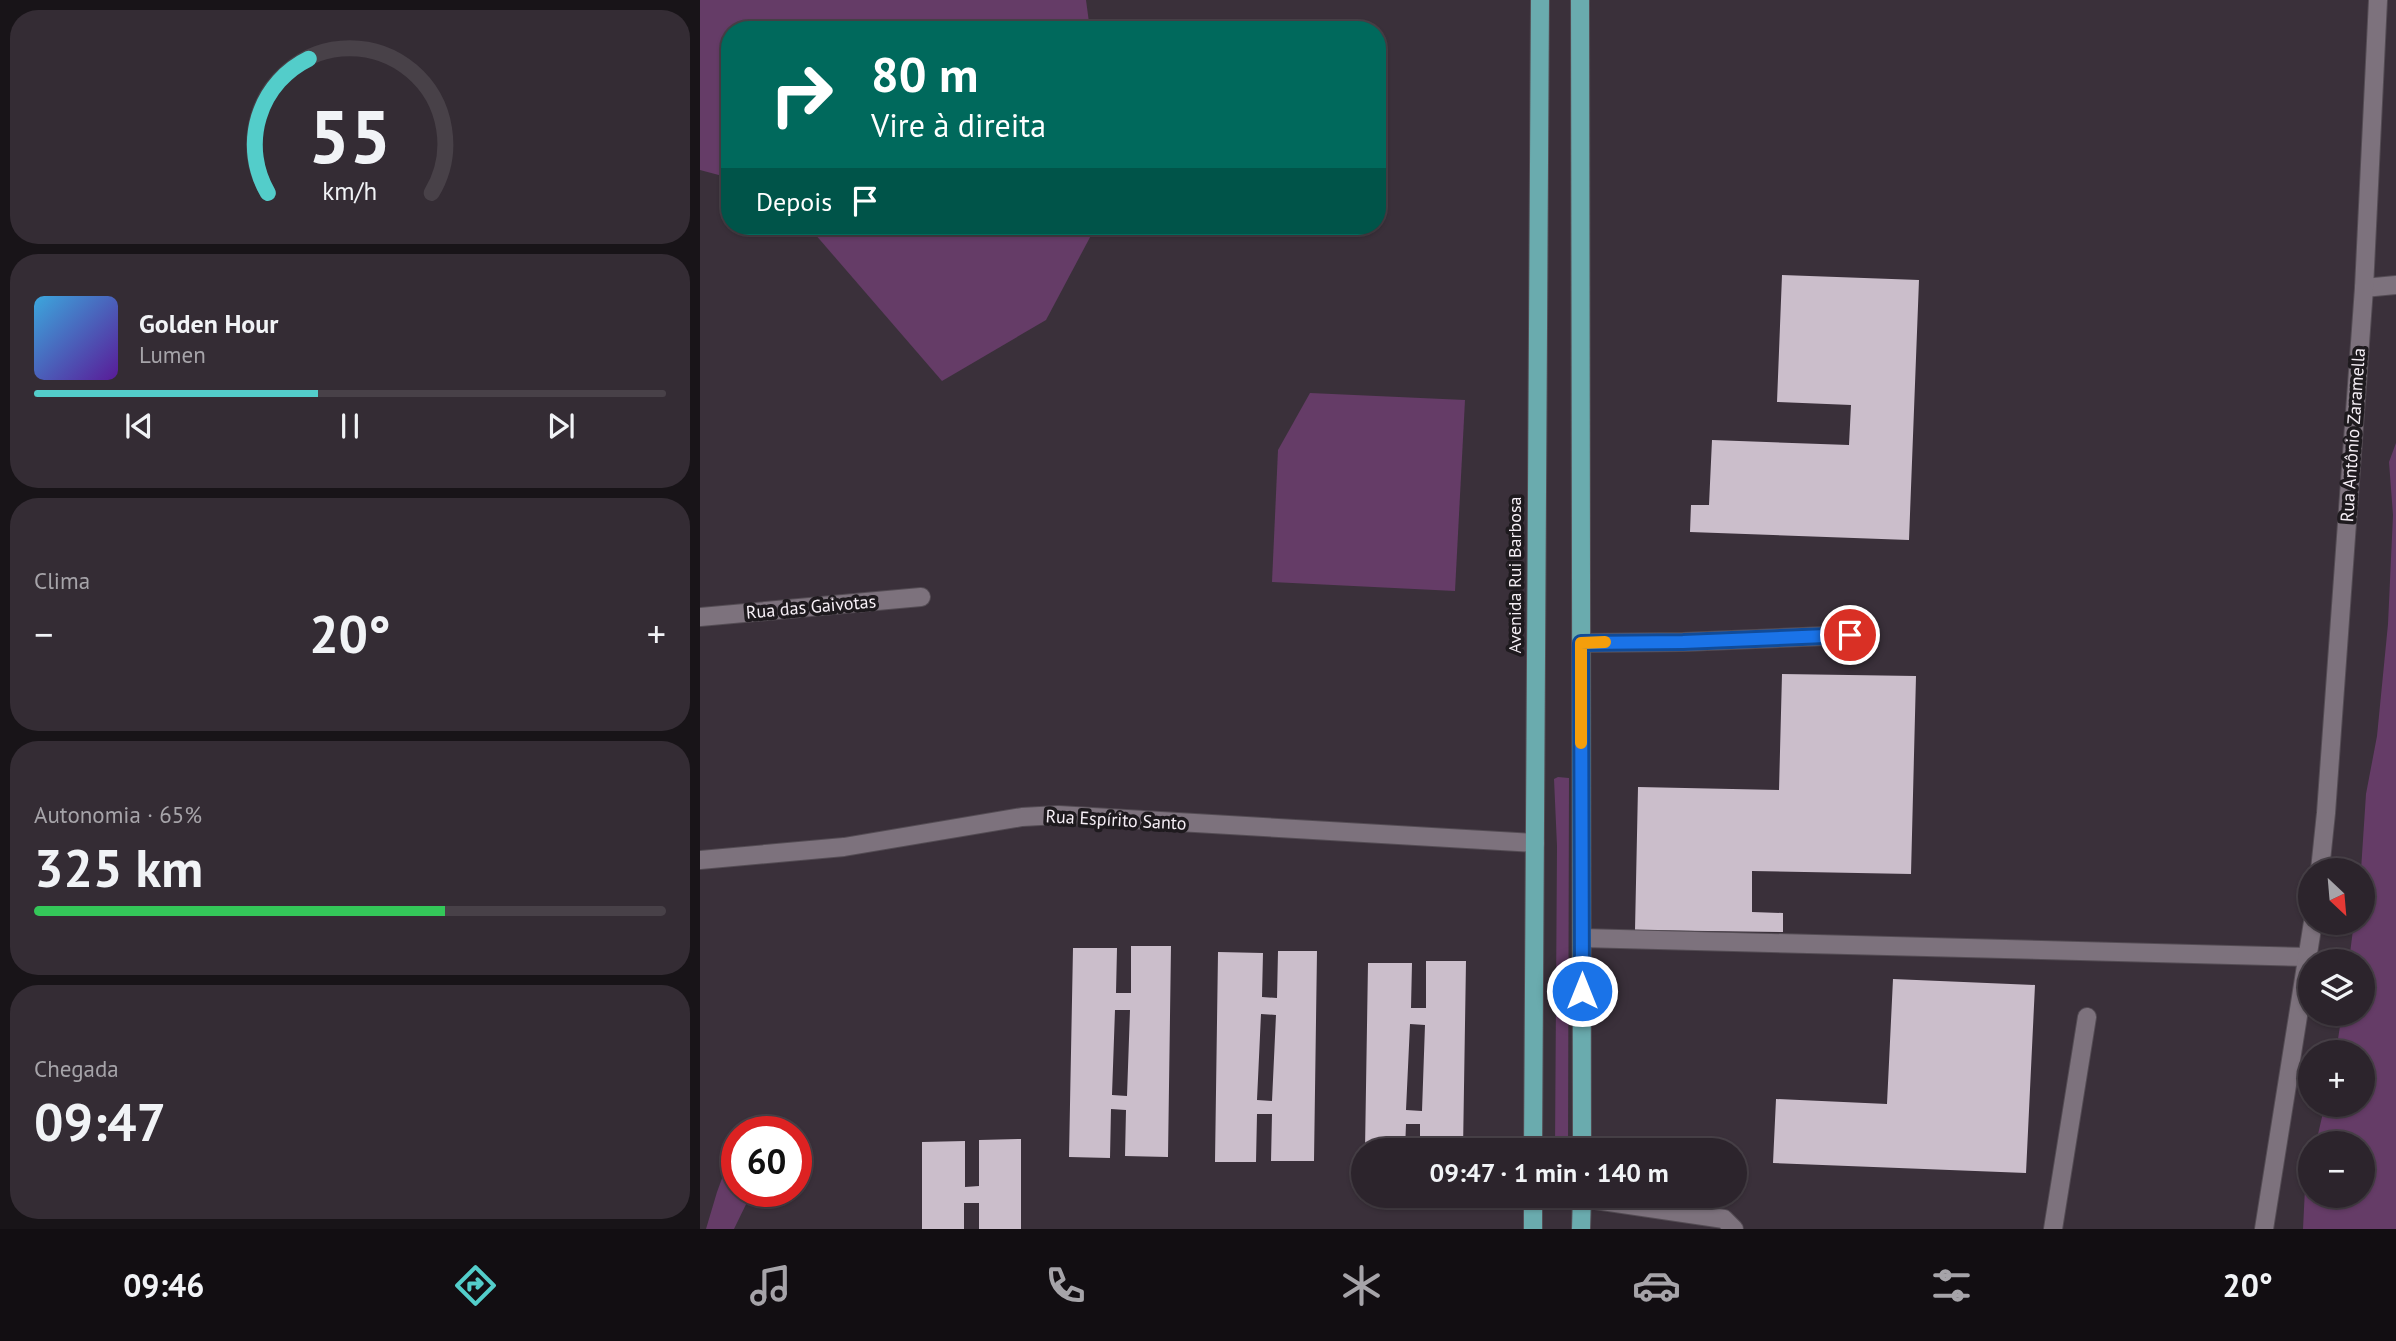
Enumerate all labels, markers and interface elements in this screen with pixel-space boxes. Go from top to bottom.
text: 80 m [871,42,978,106]
icon: right [756,49,847,140]
text: 55 [309,89,391,183]
text: Vire à direita [871,104,1046,146]
text: km/h [323,175,377,207]
icon: arrive [846,182,884,220]
text: Depois [756,185,832,218]
text: Golden Hour [139,307,278,340]
text: Lumen [139,340,206,369]
street label: Rua Antônio Zaramella [2335,347,2370,523]
icon: previous [120,407,158,445]
icon: pause [331,407,369,445]
icon: next [542,407,580,445]
street label: Avenida Rui Barbosa [1503,497,1526,653]
text: Clima [34,566,90,595]
street label: Rua das Gaivotas [745,589,877,624]
text: 20° [309,600,391,667]
pin [1820,605,1880,665]
text: − [34,609,53,658]
text: + [647,609,666,658]
icon: arrive [1831,616,1869,654]
text: Autonomia · 65% [34,800,202,829]
street label: Rua Espírito Santo [1045,804,1187,835]
text: 325 km [34,834,203,901]
north arrow [2298,858,2375,934]
map controls [2298,858,2375,1208]
button: layers [2298,949,2375,1026]
position arrow [1545,954,1619,1028]
button: + [2298,1040,2375,1117]
text: Chegada [34,1054,119,1083]
text: 09:47 [34,1088,166,1155]
speed limit sign: 60 [721,1116,812,1207]
button: − [2298,1131,2375,1208]
text: 09:47 · 1 min · 140 m [1429,1156,1669,1189]
icon: directions [451,1261,500,1310]
icon: music [746,1261,795,1310]
icon: phone [1041,1261,1090,1310]
icon: climate [1337,1261,1386,1310]
icon: car [1632,1261,1681,1310]
icon: filters [1927,1261,1976,1310]
text: 09:46 [123,1264,204,1306]
text: 20° [2223,1264,2273,1306]

